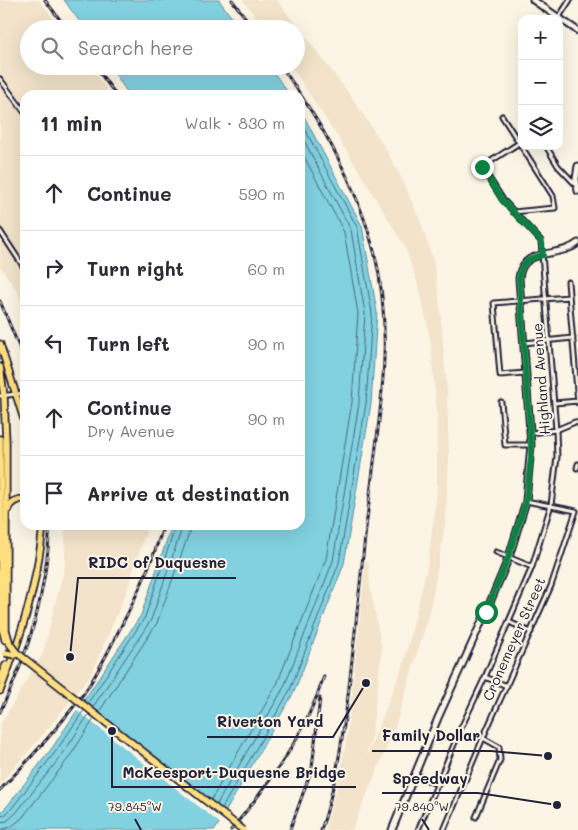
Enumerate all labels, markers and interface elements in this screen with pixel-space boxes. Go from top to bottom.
map controls [518,15,563,150]
button: + [518,15,563,60]
search box [20,20,305,75]
icon: search [38,34,66,62]
text: Search here [78,35,194,60]
button: − [518,60,563,105]
button: layers [518,105,563,150]
text: 11 min [40,109,102,136]
text: Walk · 830 m [184,112,285,133]
route end [471,156,494,179]
icon: ahead [40,179,68,207]
text: Continue [87,181,172,206]
text: 590 m [238,183,285,204]
icon: right [40,254,68,282]
text: Turn right [87,256,184,281]
text: 60 m [248,258,285,279]
street label: Highland Avenue [527,322,554,436]
icon: left [40,329,68,357]
text: Turn left [87,331,170,356]
text: 90 m [248,333,285,354]
text: Continue [87,395,172,420]
icon: ahead [40,404,68,432]
text: 90 m [248,408,285,429]
text: Dry Avenue [87,420,175,441]
icon: arrive [40,479,68,507]
text: Arrive at destination [87,481,290,506]
callout: RIDC of Duquesne [78,548,236,578]
text: RIDC of Duquesne [88,552,226,572]
street label: Cronemeyer Street [478,574,549,704]
route start [475,601,498,624]
callout: Riverton Yard [207,707,333,737]
text: Riverton Yard [217,711,324,731]
callout: Family Dollar [372,721,491,751]
text: Family Dollar [382,725,480,745]
callout: McKeesport-Duquesne Bridge [112,757,356,787]
text: McKeesport-Duquesne Bridge [122,762,346,782]
callout: Speedway [382,763,478,793]
text: Speedway [392,768,468,788]
text: 79.845°W [108,798,162,814]
text: 79.840°W [395,798,449,814]

